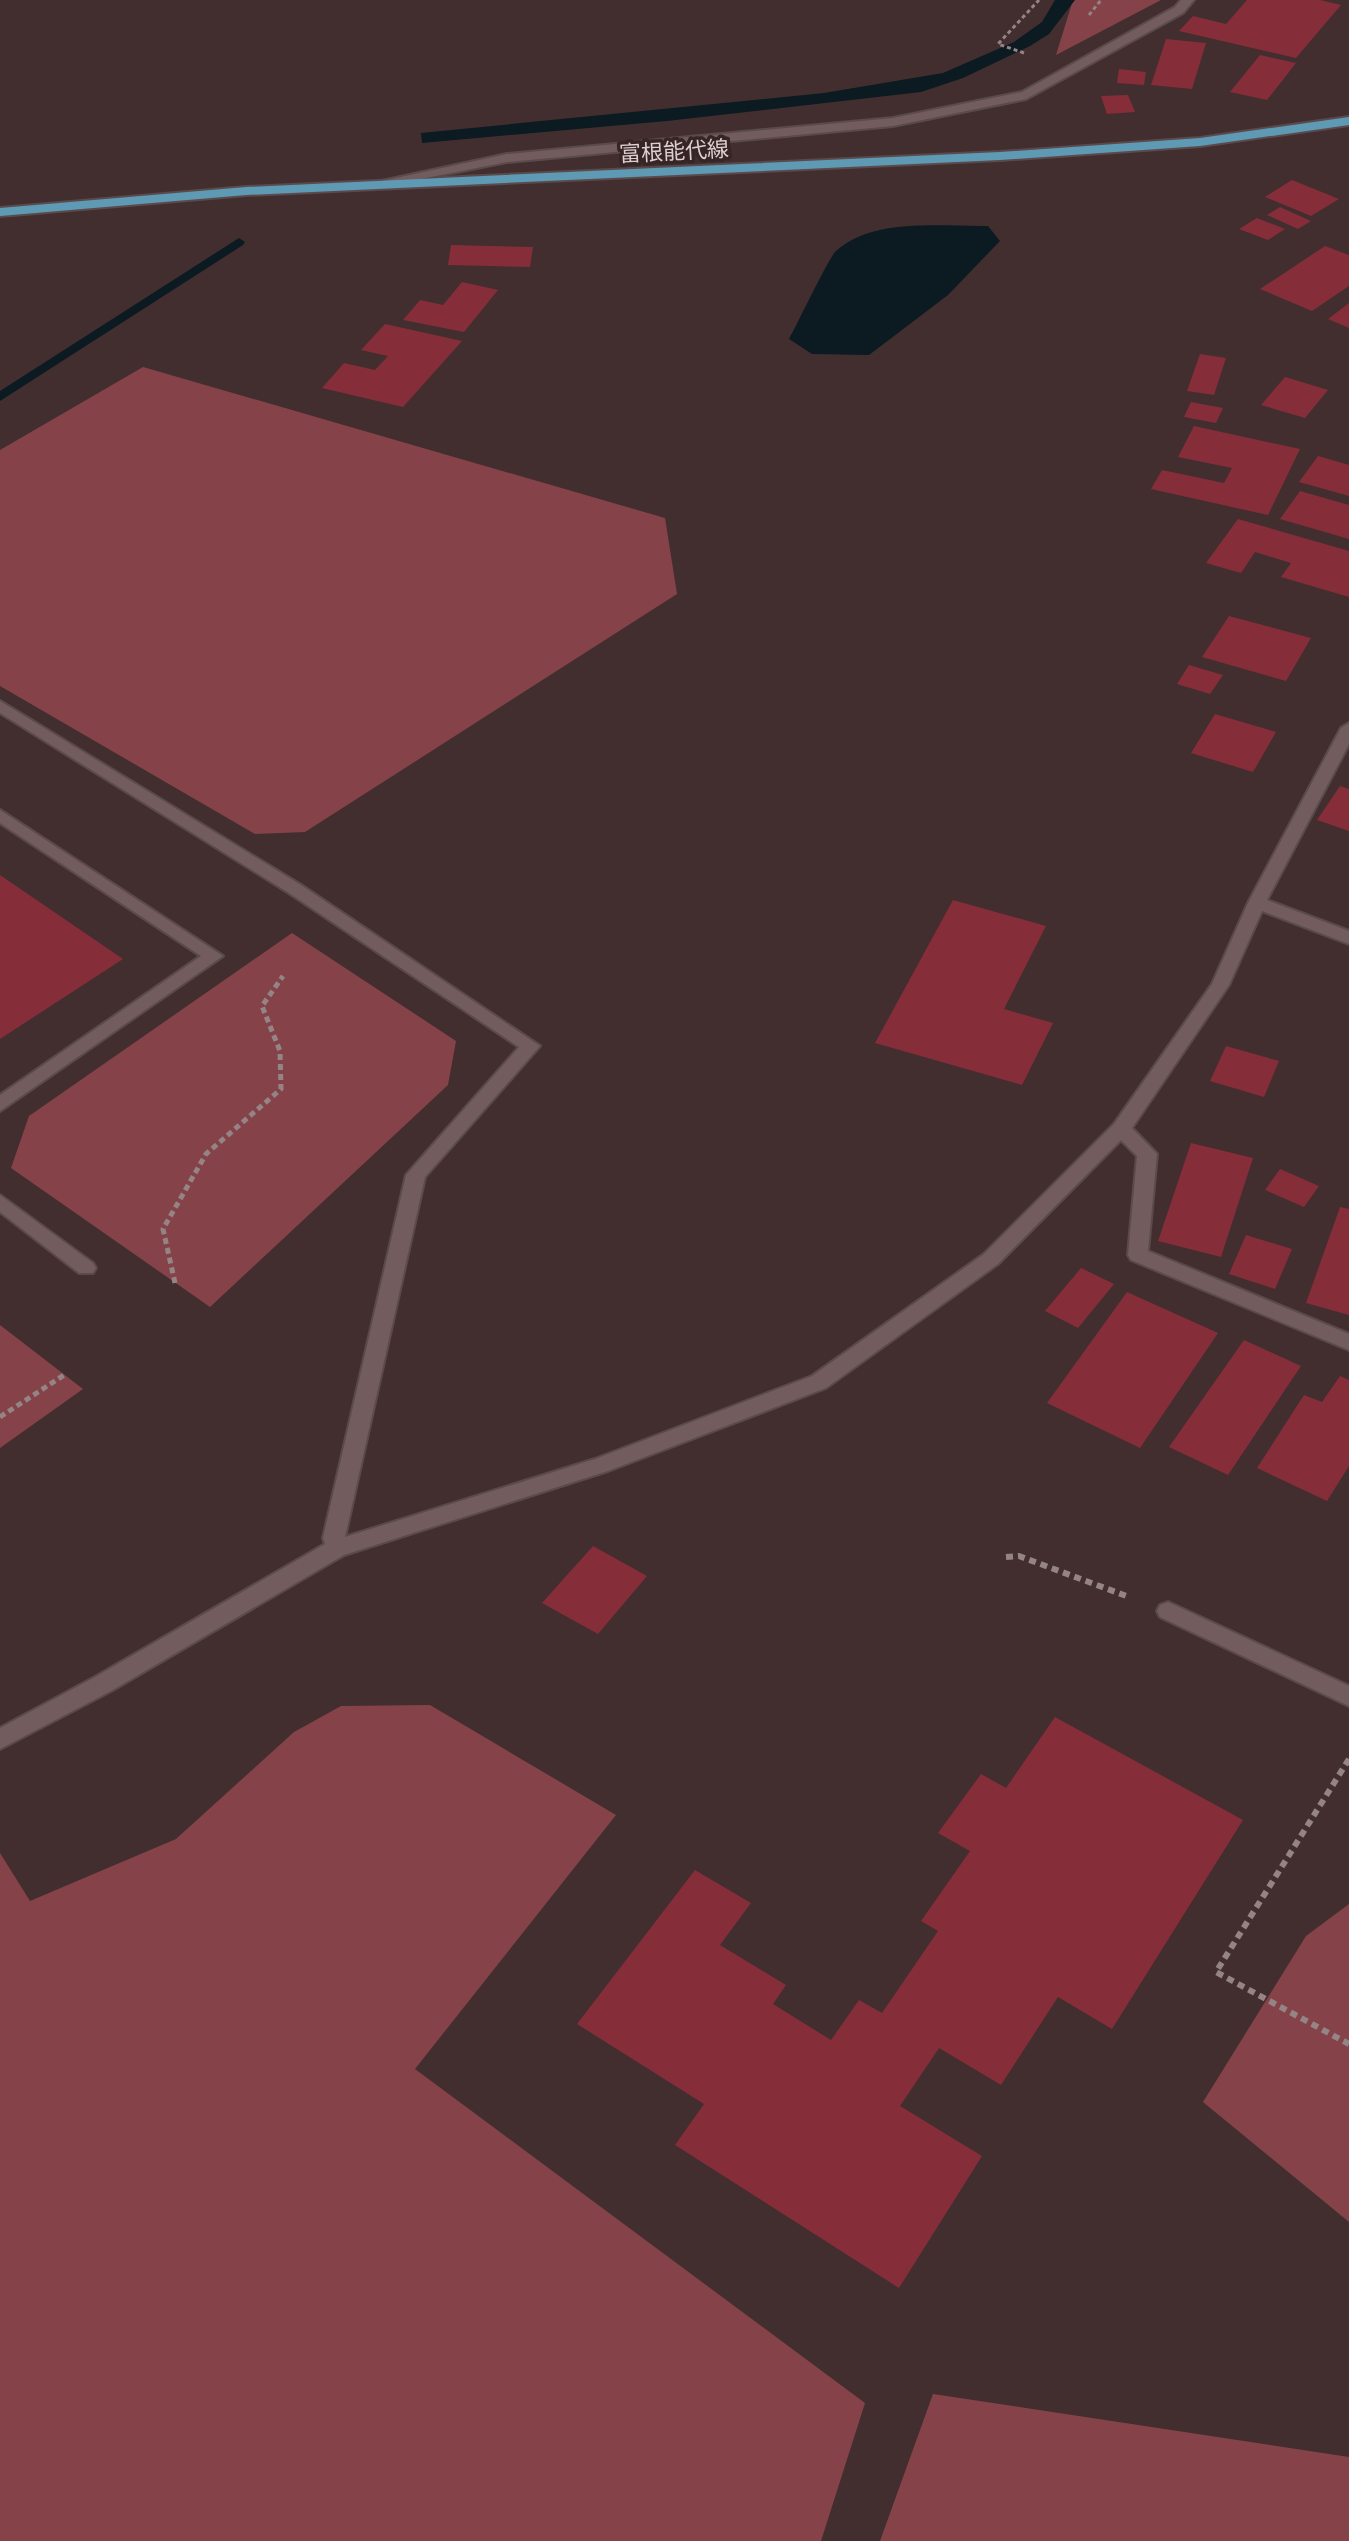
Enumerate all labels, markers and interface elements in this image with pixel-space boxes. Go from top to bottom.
street label: 富根能代線 [618,132,730,168]

